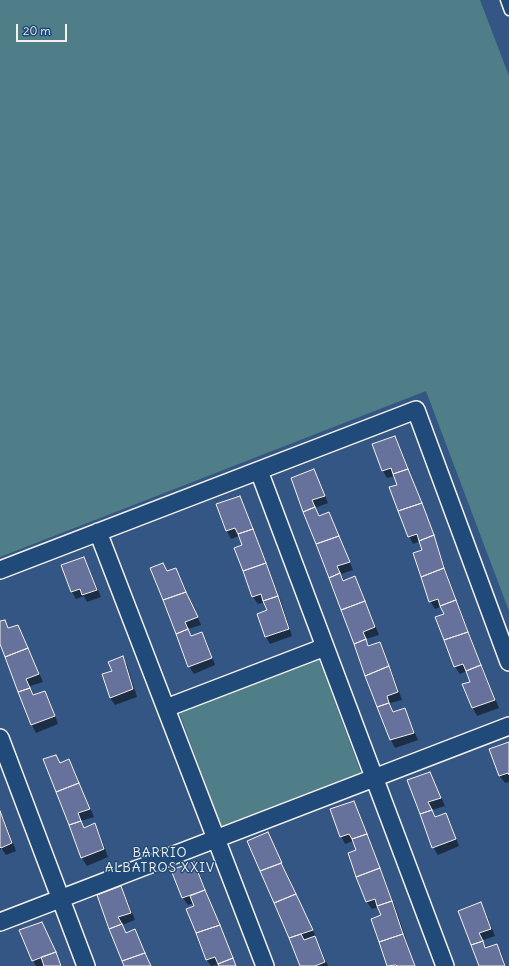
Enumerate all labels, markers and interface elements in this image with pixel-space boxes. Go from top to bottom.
scale bar [18,16,69,42]
text: 20 m [23,23,51,38]
district label: BARRIO ALBATROS XXIV [105,845,215,876]

